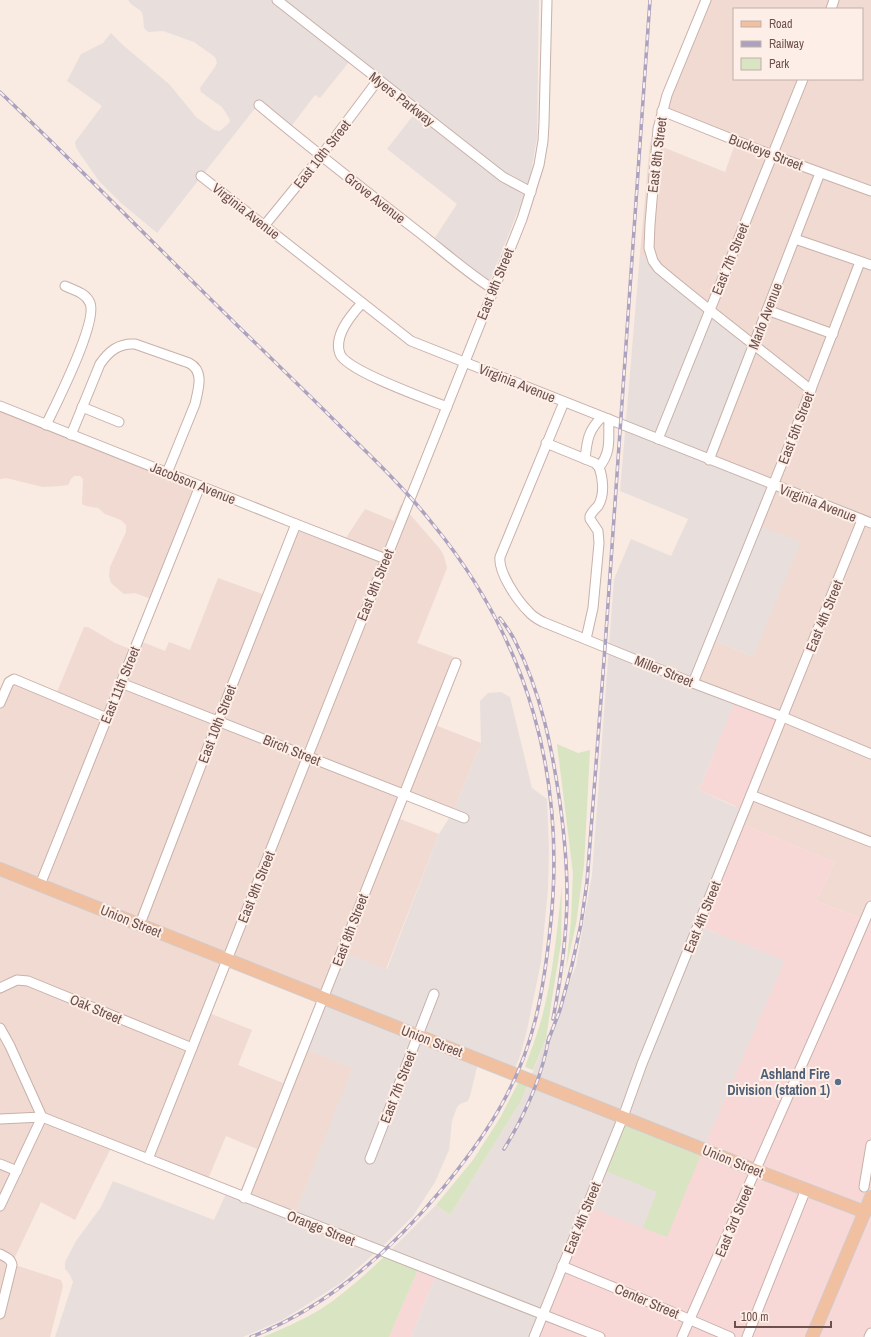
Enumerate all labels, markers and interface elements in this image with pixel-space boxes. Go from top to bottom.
legend [733,8,863,80]
text: Road [769,16,793,32]
text: Railway [769,36,804,52]
text: Park [769,56,789,72]
street label: Myers Parkway [366,68,439,130]
street label: East 10th Street [290,116,354,192]
street label: East 8th Street [643,116,671,194]
street label: Buckeye Street [726,130,806,174]
street label: Grove Avenue [341,169,409,227]
street label: Virginia Avenue [208,179,284,243]
street label: East 7th Street [707,220,753,298]
street label: East 9th Street [472,245,518,323]
street label: Marlo Avenue [744,280,786,352]
street label: Virginia Avenue [476,359,558,407]
street label: East 5th Street [774,389,818,467]
street label: Jacobson Avenue [148,458,238,508]
street label: Virginia Avenue [777,480,859,526]
street label: East 9th Street [352,546,398,624]
street label: East 4th Street [801,577,847,655]
street label: East 11th Street [96,644,144,726]
street label: Miller Street [632,651,696,691]
street label: East 10th Street [194,682,240,766]
street label: Birch Street [261,730,323,770]
street label: East 9th Street [233,848,279,926]
street label: East 4th Street [679,878,725,956]
street label: East 8th Street [328,891,372,969]
street label: Union Street [98,901,164,941]
street label: Oak Street [67,990,125,1028]
street label: Union Street [399,1021,465,1061]
street label: East 7th Street [376,1048,420,1126]
place label: Ashland Fire Division (station 1) [727,1065,830,1099]
marker: Ashland Fire Division (station 1) [833,1077,843,1087]
street label: Union Street [700,1141,766,1181]
street label: East 4th Street [559,1179,605,1257]
street label: East 3rd Street [711,1182,757,1260]
street label: Orange Street [284,1206,358,1250]
street label: Center Street [612,1279,682,1323]
scale bar [735,1303,831,1329]
text: 100 m [741,1309,768,1325]

